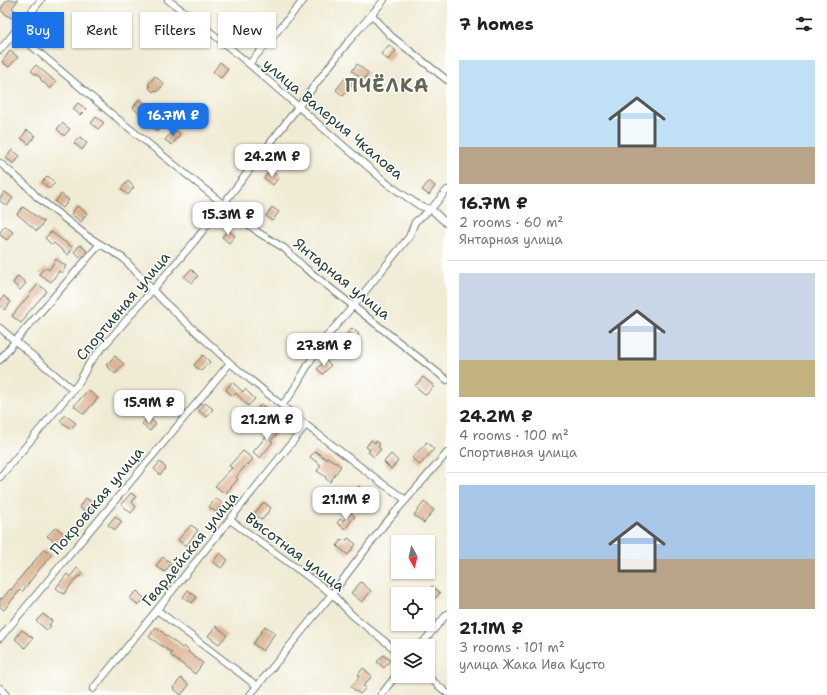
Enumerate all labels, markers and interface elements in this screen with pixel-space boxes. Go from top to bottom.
chip: Buy [12,12,64,48]
chip: Rent [72,12,132,48]
chip: Filters [140,12,210,48]
chip: New [218,12,276,48]
text: 7 homes [459,13,534,35]
icon: filters [793,13,815,35]
street label: улица Валерия Чкалова [259,54,408,184]
district label: ПЧЁЛКА [345,73,429,98]
icon: home [601,86,673,158]
pin: 16.7M ₽ [136,103,210,137]
text: 16.7M ₽ [147,107,199,124]
pin: 24.2M ₽ [235,144,309,178]
text: 24.2M ₽ [244,148,300,165]
text: 16.7M ₽ [459,192,528,214]
pin: 15.3M ₽ [191,202,265,236]
text: 15.3M ₽ [201,206,255,223]
text: 2 rooms · 60 m² [459,214,563,231]
text: Янтарная улица [459,231,562,248]
street label: Янтарная улица [289,234,395,325]
street label: Спортивная улица [72,247,175,365]
icon: home [601,299,673,371]
pin: 27.8M ₽ [287,333,361,367]
text: 27.8M ₽ [296,337,352,354]
pin: 15.9M ₽ [112,390,186,424]
text: 15.9M ₽ [123,394,175,411]
text: 24.2M ₽ [459,405,533,427]
pin: 21.2M ₽ [230,407,304,441]
text: 21.2M ₽ [240,411,294,428]
text: 4 rooms · 100 m² [459,427,569,444]
street label: Покровская улица [46,442,149,559]
text: Спортивная улица [459,444,577,461]
street label: Гвардейская улица [138,487,243,610]
pin: 21.1M ₽ [309,487,383,521]
text: 21.1M ₽ [321,491,371,508]
street label: Высотная улица [241,508,349,596]
icon: home [601,511,673,583]
north arrow [391,535,435,579]
map controls [391,535,435,683]
button: locate [391,587,435,631]
text: 21.1M ₽ [459,617,523,639]
button: layers [391,639,435,683]
text: 3 rooms · 101 m² [459,639,565,656]
text: улица Жака Ива Кусто [459,656,605,673]

